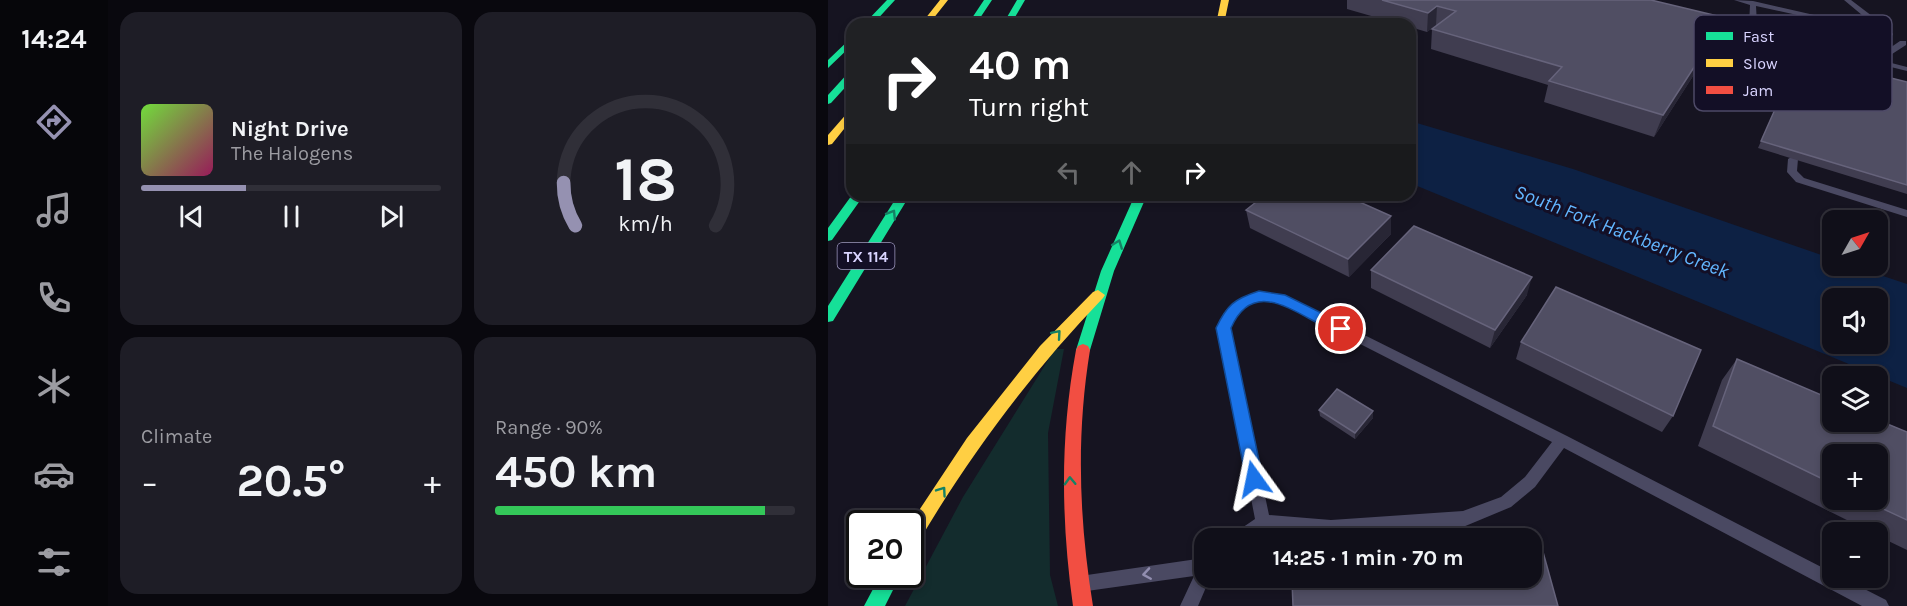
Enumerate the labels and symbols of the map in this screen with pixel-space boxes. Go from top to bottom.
legend [1694,15,1892,111]
text: Fast [1743,27,1774,46]
text: Slow [1743,54,1778,73]
text: Jam [1743,81,1773,100]
water label: South Fork Hackberry Creek [1511,180,1733,283]
one-way arrow [885,210,897,220]
north arrow [1822,210,1888,276]
one-way arrow [1111,239,1123,250]
road number: TX 114 [837,243,894,269]
pin [1315,303,1366,354]
one-way arrow [1050,330,1061,341]
position arrow [1222,447,1286,511]
one-way arrow [1064,476,1077,485]
one-way arrow [934,486,945,497]
speed limit sign: 20 [846,510,924,588]
one-way arrow [1142,568,1151,580]

